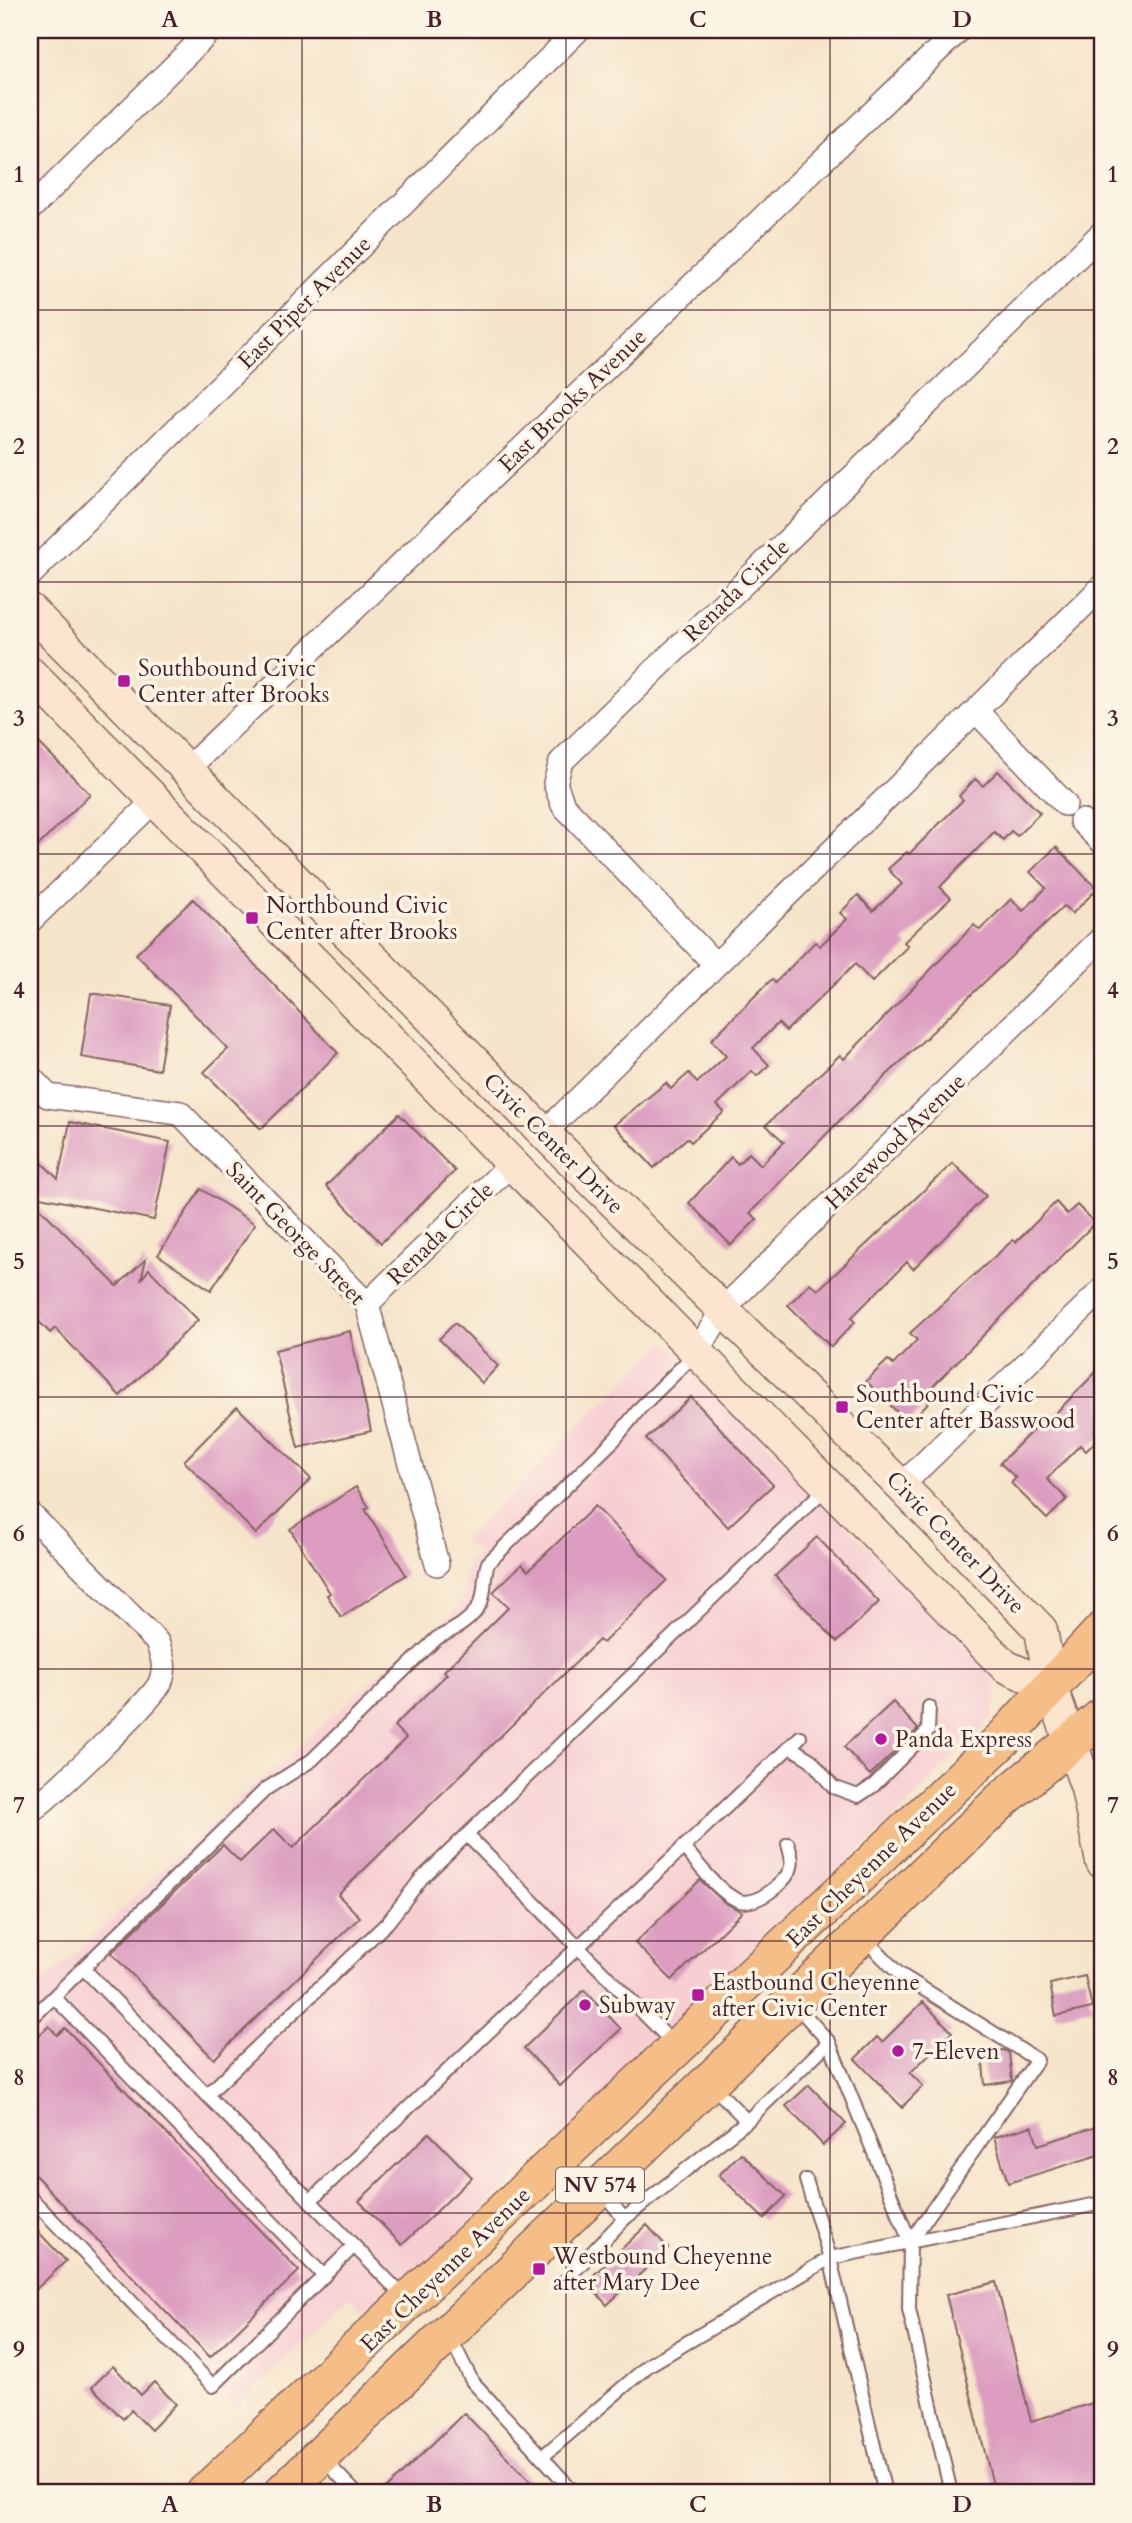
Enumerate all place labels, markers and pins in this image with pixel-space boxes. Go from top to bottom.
place label: Southbound Civic Center after Brooks [138,653,330,710]
marker: Southbound Civic Center after Brooks [116,673,132,689]
place label: Northbound Civic Center after Brooks [266,890,458,947]
marker: Northbound Civic Center after Brooks [244,910,260,926]
place label: Southbound Civic Center after Basswood [856,1379,1076,1436]
marker: Southbound Civic Center after Basswood [834,1399,850,1415]
place label: Panda Express [895,1724,1032,1755]
marker: Panda Express [873,1731,889,1747]
place label: Eastbound Cheyenne after Civic Center [712,1967,920,2024]
marker: Eastbound Cheyenne after Civic Center [690,1987,706,2003]
place label: Subway [599,1990,676,2021]
marker: Subway [577,1997,593,2013]
place label: 7-Eleven [912,2036,1000,2067]
marker: 7-Eleven [890,2043,906,2059]
place label: Westbound Cheyenne after Mary Dee [552,2241,773,2298]
marker: Westbound Cheyenne after Mary Dee [531,2261,547,2277]

